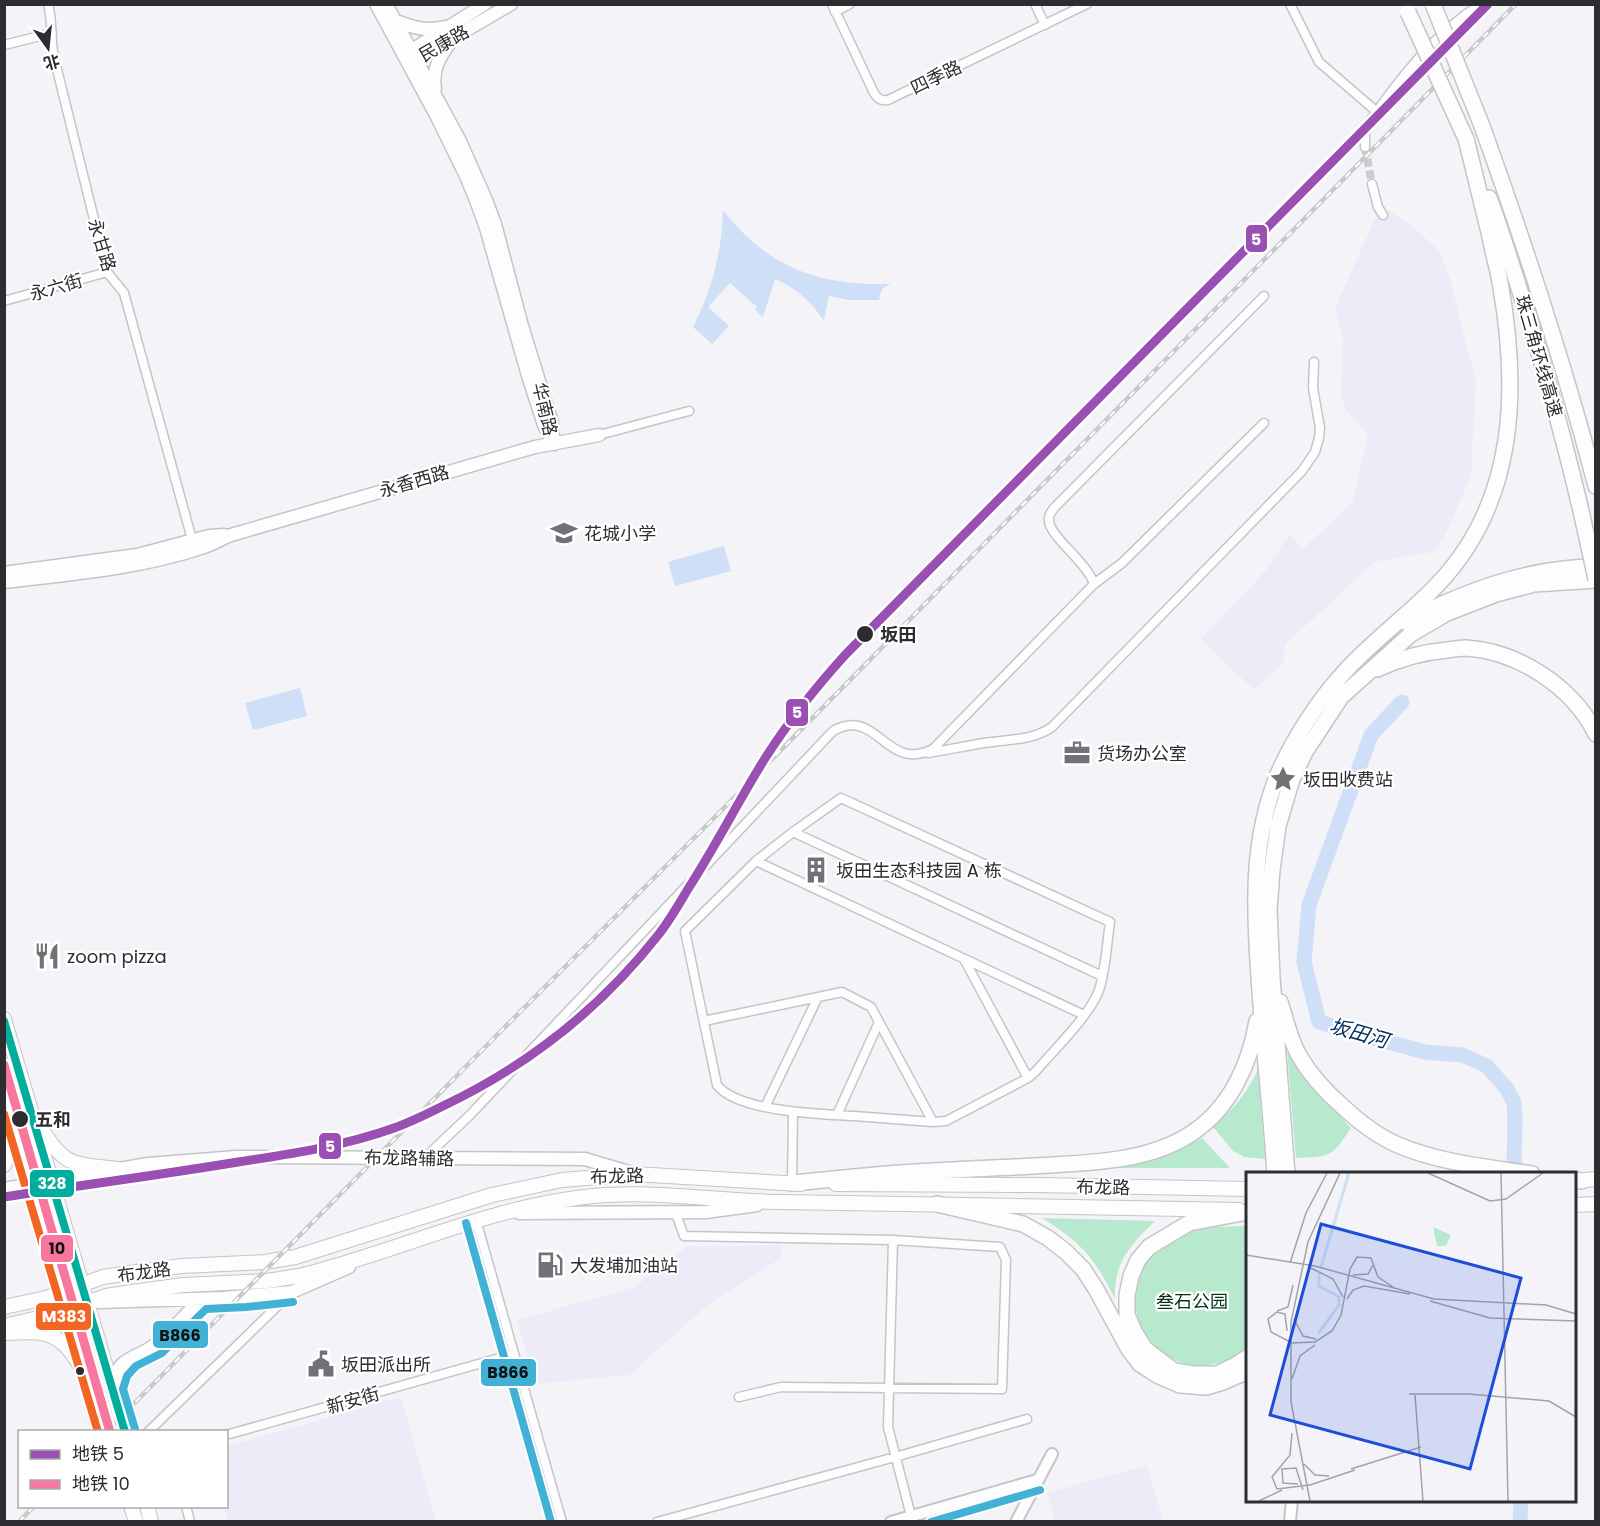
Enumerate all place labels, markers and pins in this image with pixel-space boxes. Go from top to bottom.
school or university icon: 花城小学 [549,518,579,548]
place label: 花城小学 [584,521,656,546]
place label: 坂田 [880,622,916,647]
marker: 坂田 [855,624,875,644]
office icon: 货场办公室 [1062,738,1092,768]
place label: 货场办公室 [1097,741,1187,766]
place icon: 坂田收费站 [1268,764,1298,794]
place label: 坂田收费站 [1303,767,1393,792]
building icon: 坂田生态科技园 A 栋 [801,855,831,885]
place label: 坂田生态科技园 A 栋 [836,858,1002,883]
restaurant icon: zoom pizza [32,941,62,971]
place label: zoom pizza [67,944,167,969]
place label: 五和 [35,1107,71,1132]
marker: 五和 [10,1109,30,1129]
fuel station icon: 大发埔加油站 [535,1250,565,1280]
place label: 大发埔加油站 [570,1253,678,1278]
public building icon: 坂田派出所 [306,1349,336,1379]
place label: 坂田派出所 [341,1352,431,1377]
unlabelled marker [74,1365,86,1377]

